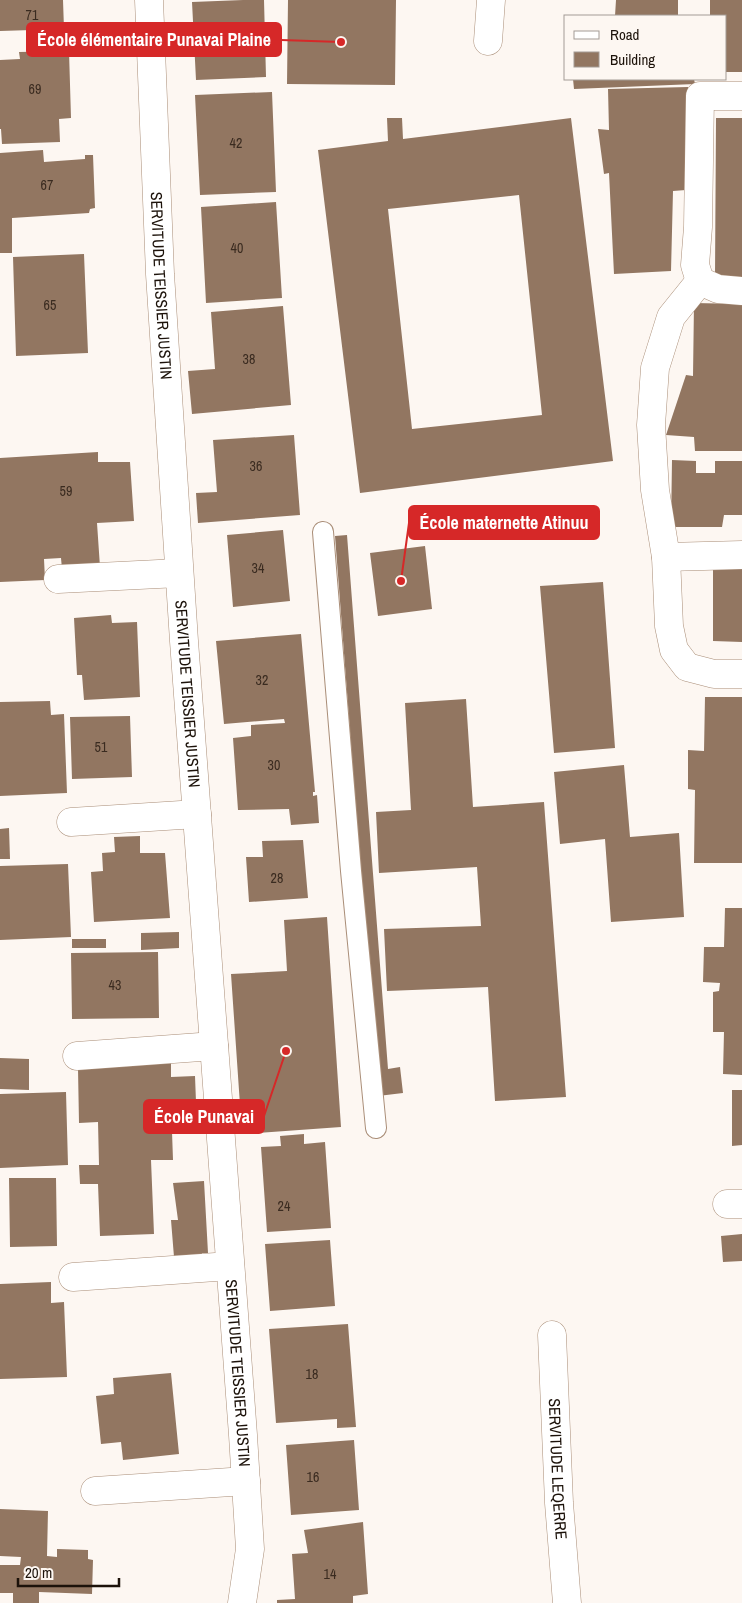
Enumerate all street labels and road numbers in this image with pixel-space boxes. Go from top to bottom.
street label: SERVITUDE TEISSIER JUSTIN [146,191,178,380]
street label: SERVITUDE TEISSIER JUSTIN [170,599,206,788]
street label: SERVITUDE TEISSIER JUSTIN [220,1278,256,1467]
street label: SERVITUDE LEQERRE [544,1398,573,1540]

